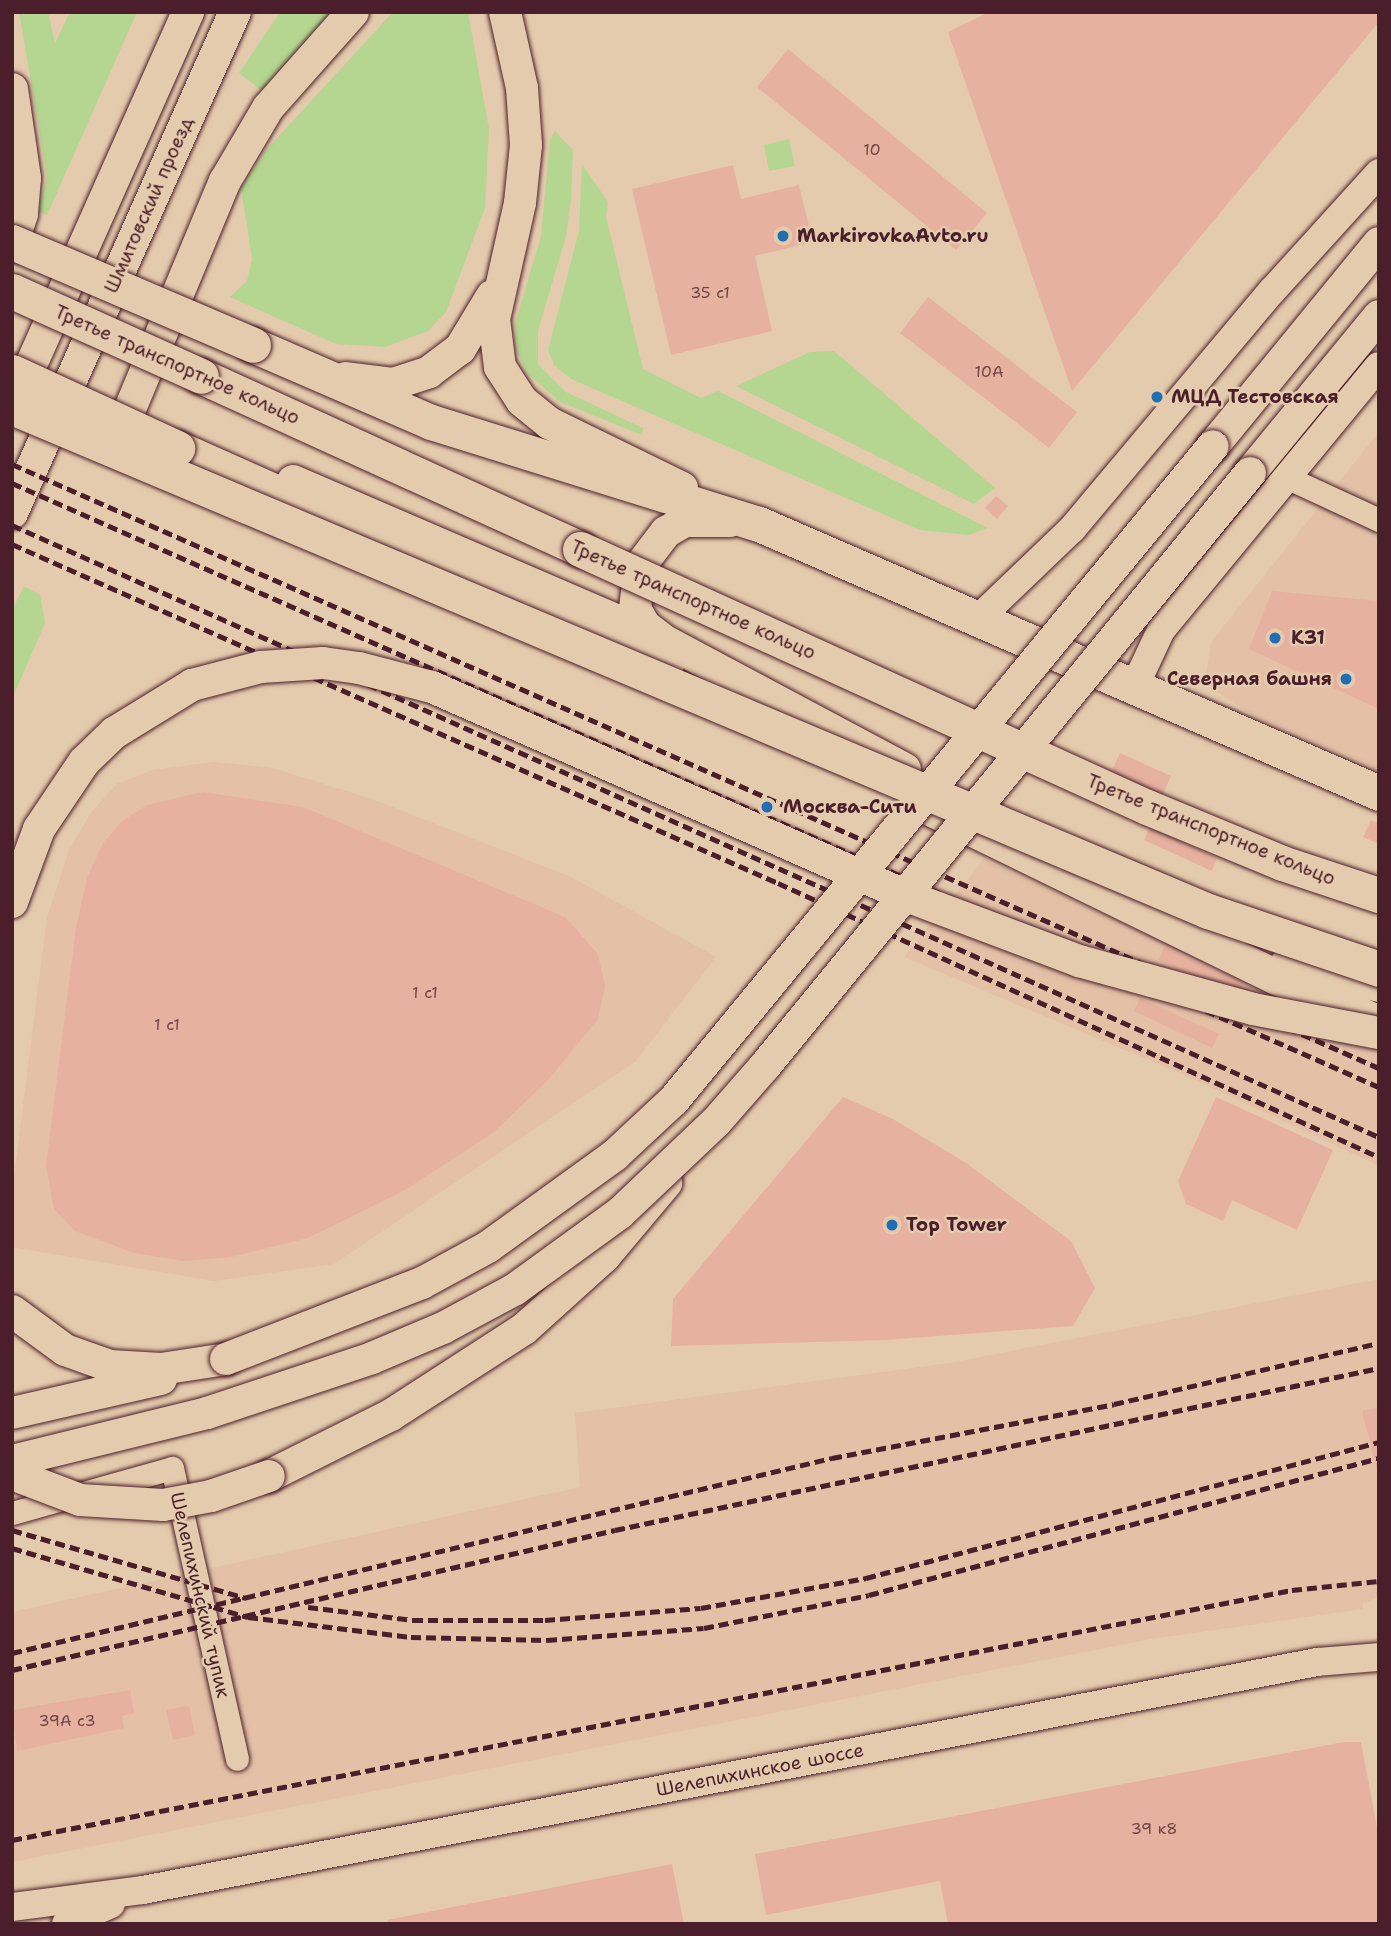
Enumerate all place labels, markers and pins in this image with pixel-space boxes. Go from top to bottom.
place label: MarkirovkaAvto.ru [797,225,989,247]
marker: MarkirovkaAvto.ru [775,228,791,244]
place label: МЦД Тестовская [1171,386,1339,408]
marker: МЦД Тестовская [1149,389,1165,405]
place label: К31 [1291,627,1325,649]
marker: К31 [1265,628,1285,648]
place label: Северная башня [1167,668,1332,690]
marker: Северная башня [1338,671,1354,687]
place label: Москва-Сити [783,796,917,818]
marker: Москва-Сити [757,797,777,817]
place label: Top Tower [906,1214,1007,1236]
marker: Top Tower [884,1217,900,1233]

